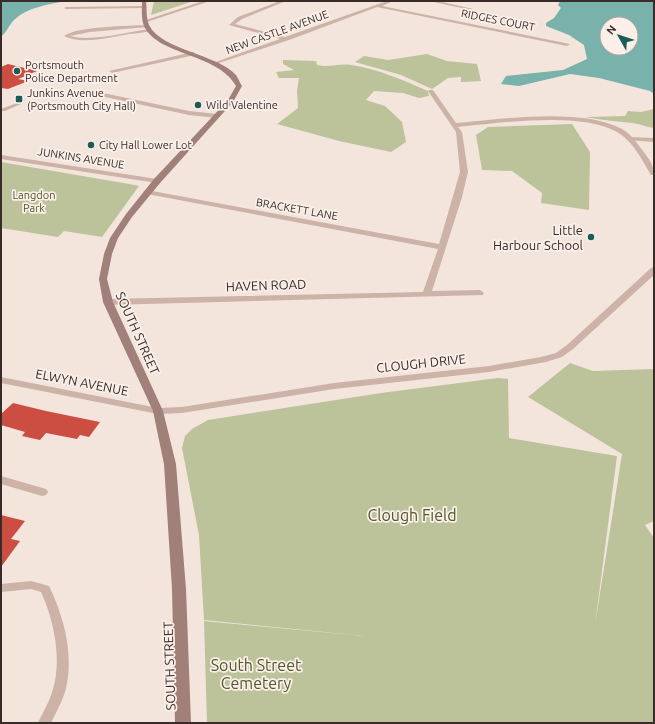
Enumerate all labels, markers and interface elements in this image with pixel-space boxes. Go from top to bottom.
street label: RIDGES COURT [460,7,536,33]
street label: NEW CASTLE AVENUE [224,8,330,56]
north arrow [599,16,639,56]
text: N [604,23,618,37]
place label: Portsmouth Police Department [25,59,118,84]
marker: Portsmouth Police Department [12,66,22,76]
place label: Junkins Avenue (Portsmouth City Hall) [27,87,136,113]
marker: Junkins Avenue (Portsmouth City Hall) [14,94,24,104]
place label: Wild Valentine [206,99,278,111]
marker: Wild Valentine [193,100,203,110]
place label: City Hall Lower Lot [99,139,193,151]
marker: City Hall Lower Lot [86,140,96,150]
street label: JUNKINS AVENUE [37,145,125,171]
park label: Langdon Park [12,189,56,214]
street label: BRACKETT LANE [255,196,339,222]
place label: Little Harbour School [493,223,584,252]
marker: Little Harbour School [586,232,596,242]
street label: HAVEN ROAD [226,277,306,293]
street label: SOUTH STREET [114,290,162,376]
street label: CLOUGH DRIVE [376,351,466,375]
street label: ELWYN AVENUE [34,366,130,398]
park label: Clough Field [367,506,457,524]
street label: SOUTH STREET [160,621,178,711]
park label: South Street Cemetery [211,656,302,692]

